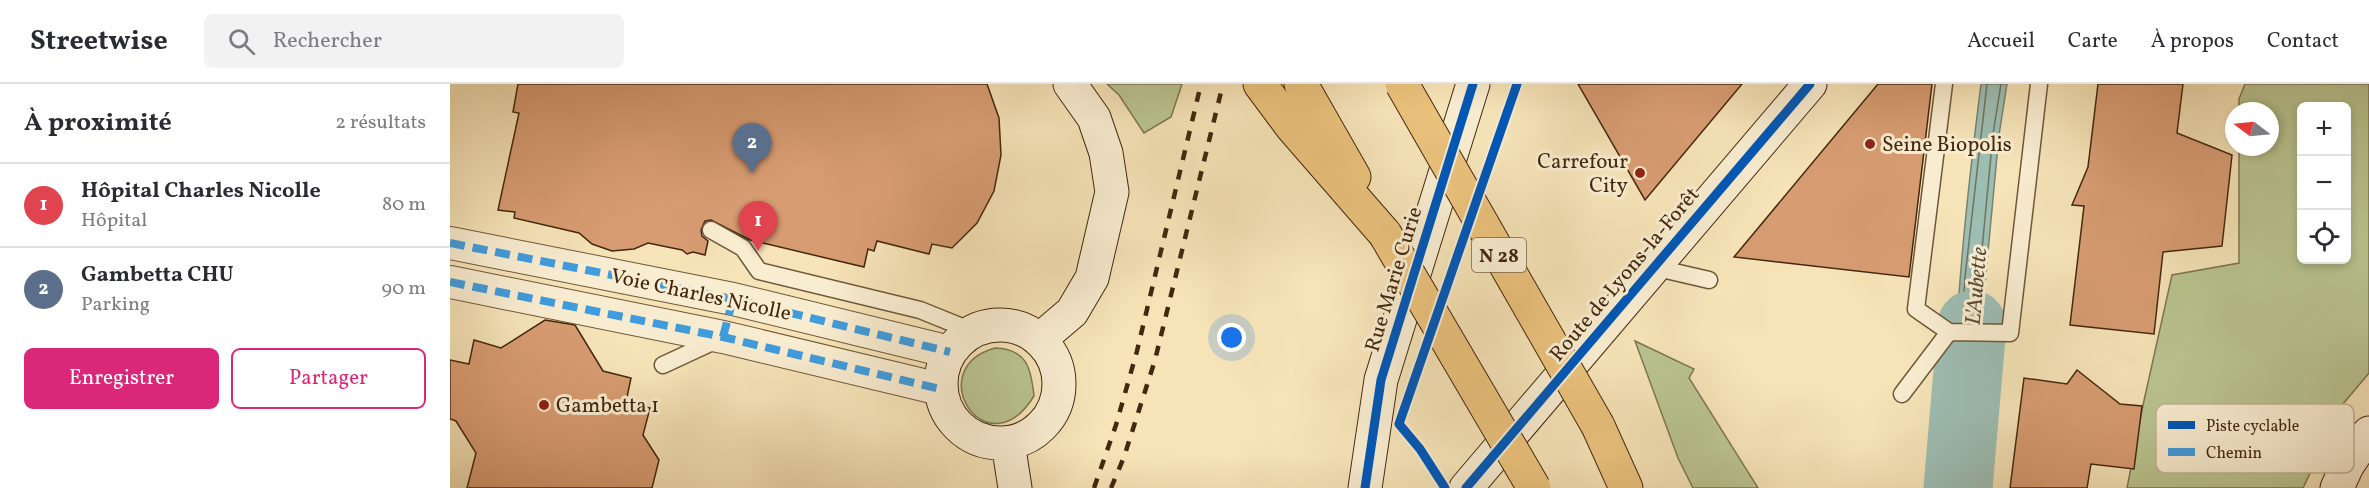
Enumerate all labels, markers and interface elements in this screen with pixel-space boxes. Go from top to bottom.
search box [204,14,624,68]
text: Streetwise [30,22,168,61]
icon: search [225,25,258,58]
text: Rechercher [273,26,382,57]
text: Accueil [1967,27,2035,56]
text: Carte [2068,27,2118,56]
text: À propos [2151,27,2234,56]
text: Contact [2267,27,2339,56]
north arrow [2225,102,2279,156]
map controls [2297,102,2351,264]
button: + [2297,102,2351,156]
text: À proximité [24,105,172,141]
text: 2 résultats [335,109,426,137]
pin: 2 [732,124,772,173]
place label: Seine Biopolis [1882,131,2012,160]
marker: Seine Biopolis [1863,137,1877,151]
place label: Carrefour City [1537,148,1629,201]
button: − [2297,156,2351,210]
marker: Carrefour City [1633,166,1647,180]
text: Hôpital Charles Nicolle [81,176,321,207]
street label: Route de Lyons-la-Forêt [1543,182,1707,368]
text: 1 [39,191,48,219]
text: 80 m [382,191,426,219]
pin: 1 [738,202,778,251]
street label: Rue Marie Curie [1359,203,1430,356]
text: Hôpital [81,207,147,235]
button: locate [2297,210,2351,264]
road number: N 28 [1472,238,1526,272]
water label: L'Aubette [1959,246,1996,326]
text: Gambetta CHU [81,260,234,291]
street label: Voie Charles Nicolle [608,262,794,329]
text: 2 [38,275,49,303]
text: 90 m [382,275,426,303]
text: Parking [81,291,150,319]
your location [1217,323,1246,352]
button: Enregistrer [24,348,219,409]
button: Partager [231,348,426,409]
place label: Gambetta 1 [556,392,659,421]
marker: Gambetta 1 [537,398,551,412]
legend [2156,404,2354,473]
text: Piste cyclable [2206,416,2299,438]
text: Chemin [2206,443,2262,465]

